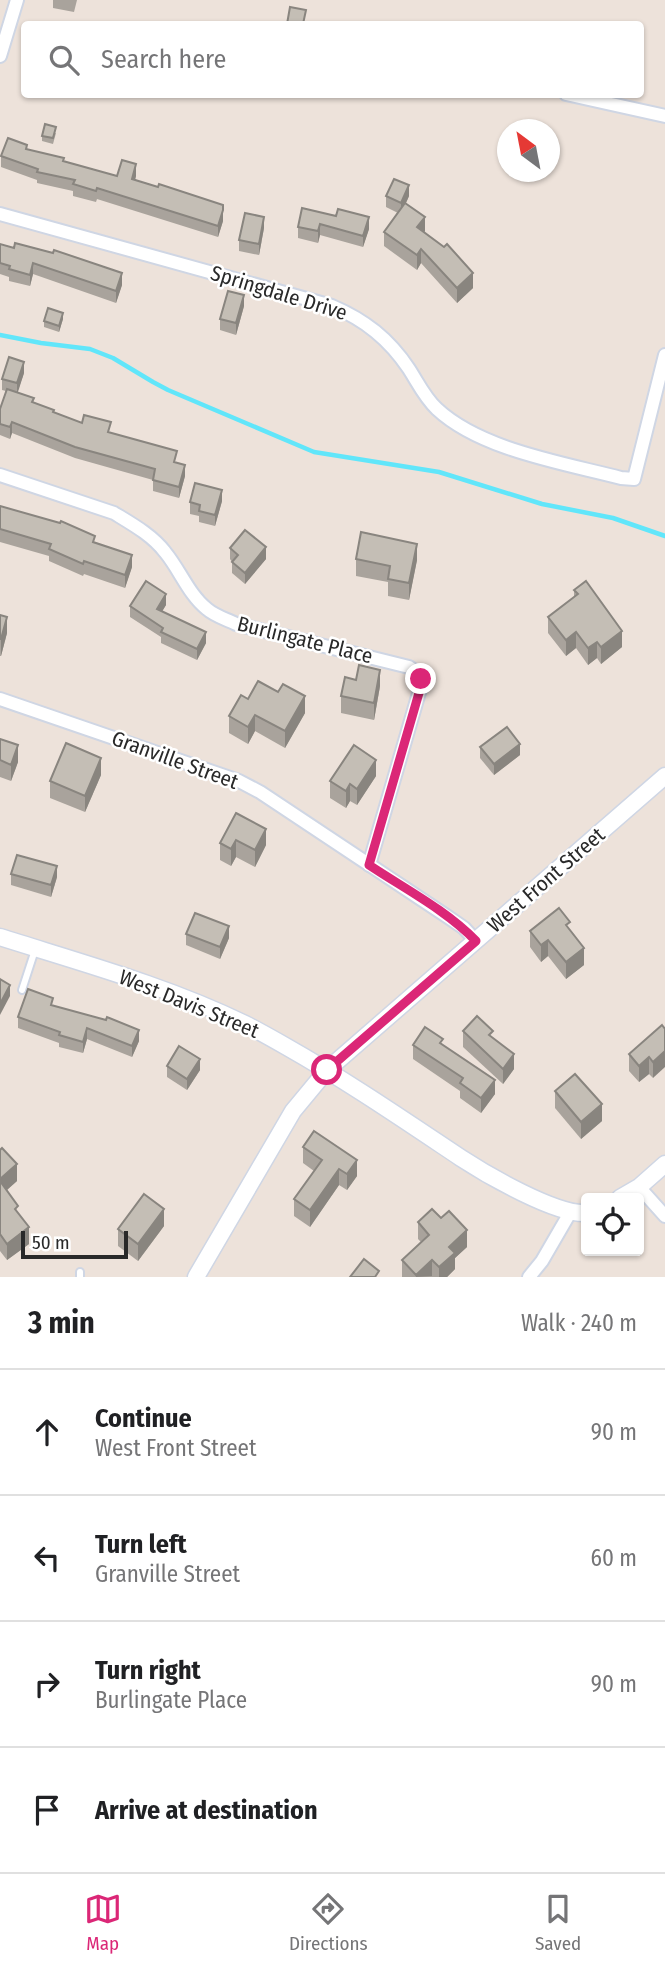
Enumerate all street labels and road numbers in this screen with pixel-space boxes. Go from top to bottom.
street label: Springdale Drive [208,260,350,326]
street label: Burlingate Place [235,611,375,669]
street label: Granville Street [108,725,242,795]
street label: West Front Street [482,822,610,938]
street label: West Davis Street [115,964,263,1044]

